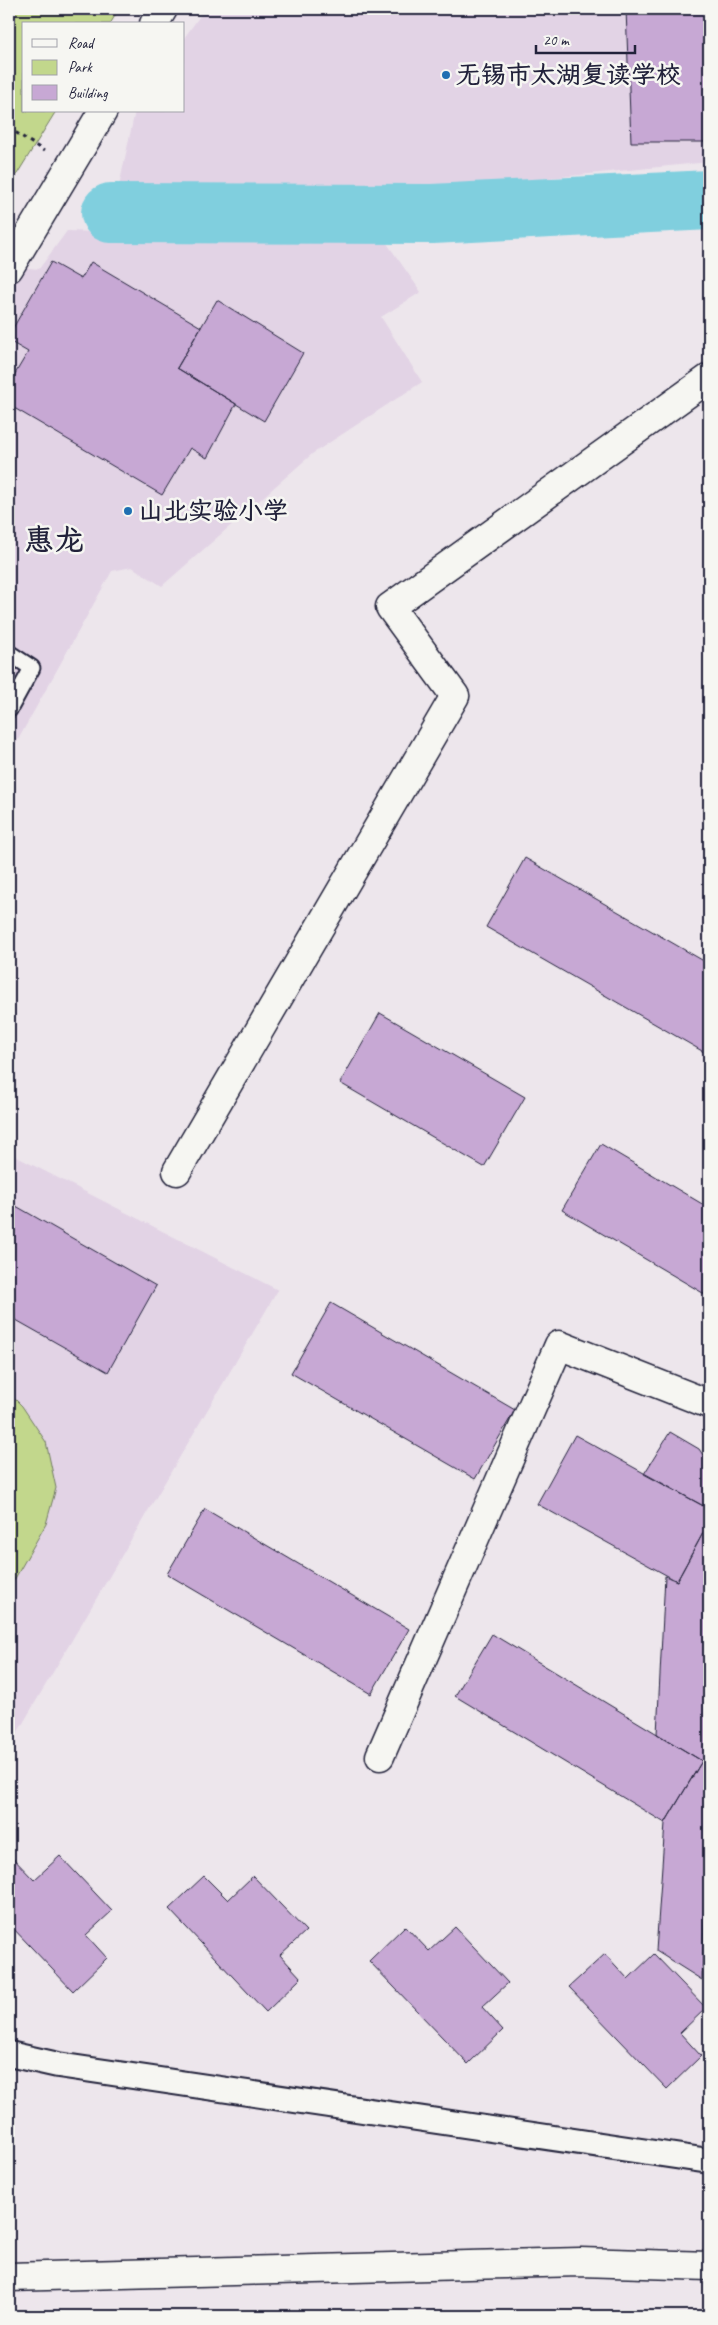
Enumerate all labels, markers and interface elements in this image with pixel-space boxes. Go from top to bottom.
legend [22,22,185,112]
scale bar [536,22,634,54]
text: 20 m [543,31,570,50]
text: Road [68,34,95,53]
text: Park [68,58,93,77]
place label: 无锡市太湖复读学校 [456,59,681,91]
marker: 无锡市太湖复读学校 [440,69,452,81]
text: Building [68,84,108,103]
place label: 山北实验小学 [138,495,288,527]
marker: 山北实验小学 [122,505,134,517]
district label: 惠龙 [24,521,84,559]

